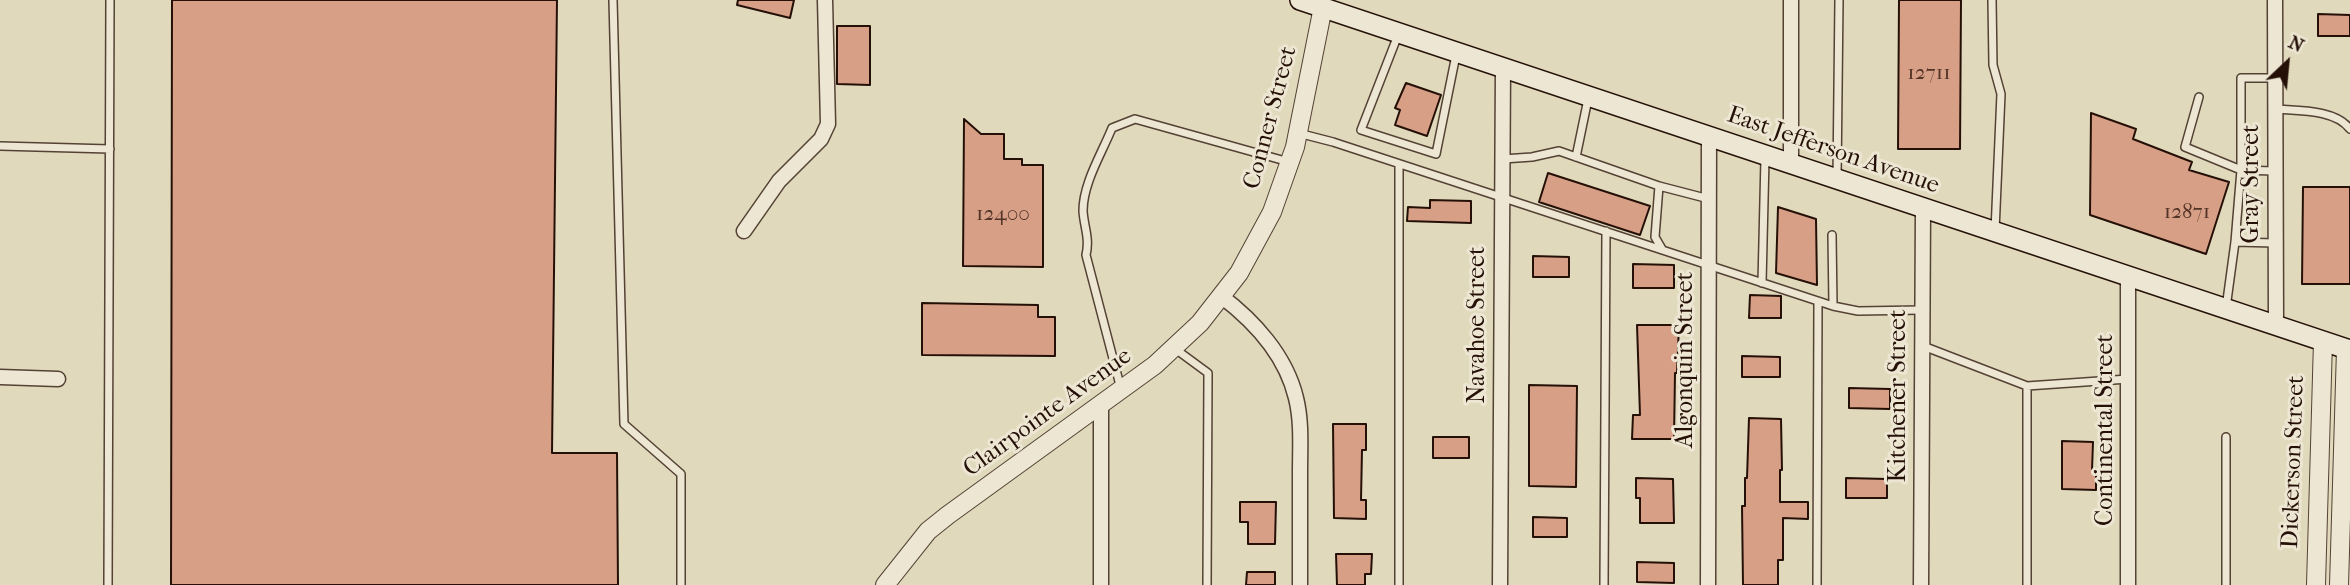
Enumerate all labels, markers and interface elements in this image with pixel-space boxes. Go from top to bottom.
north arrow [2252,28,2322,98]
text: N [2285,31,2308,57]
street label: Conner Street [1238,44,1304,192]
house number: 12711 [1907,61,1951,87]
street label: East Jefferson Avenue [1723,101,1943,201]
street label: Gray Street [2238,124,2266,244]
house number: 12871 [2164,200,2210,226]
house number: 12400 [976,202,1030,228]
street label: Navahoe Street [1464,246,1492,404]
street label: Algonquin Street [1672,272,1700,448]
street label: Kitchener Street [1885,309,1913,483]
street label: Continental Street [2092,334,2120,526]
street label: Clairpointe Avenue [958,342,1138,484]
street label: Dickerson Street [2277,375,2311,549]

